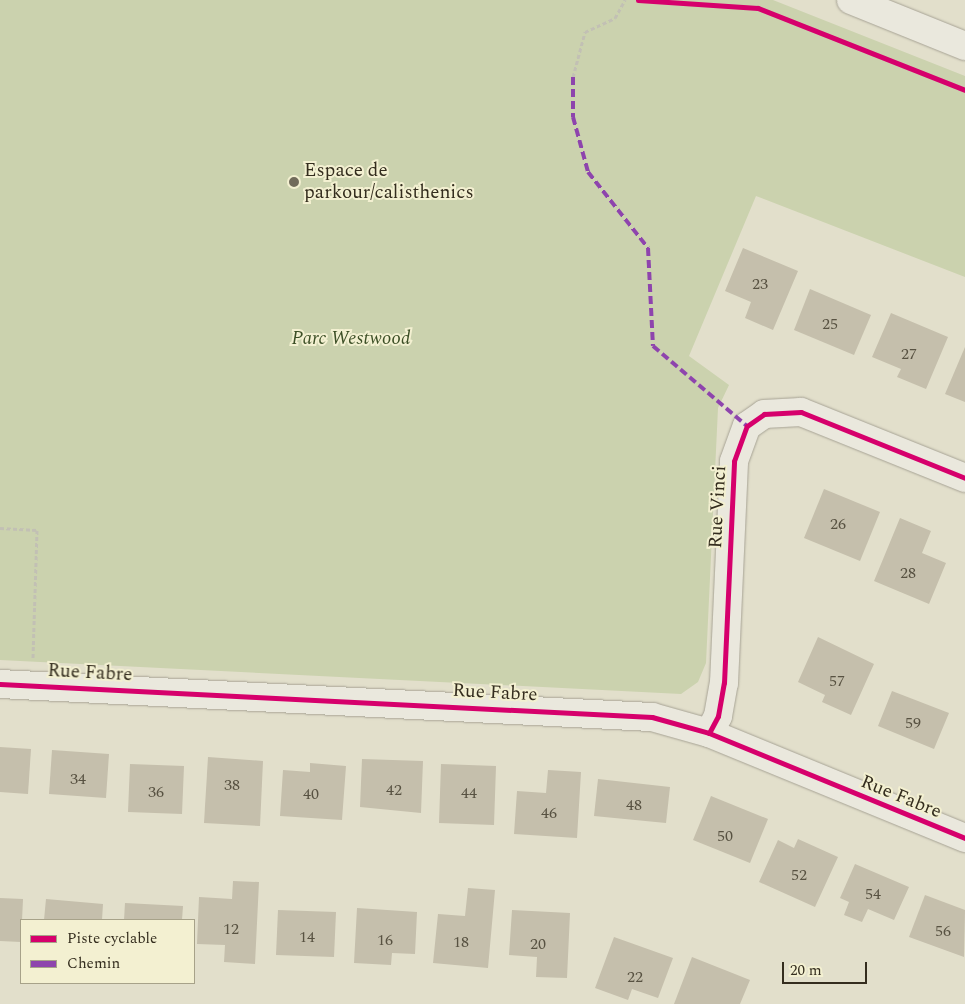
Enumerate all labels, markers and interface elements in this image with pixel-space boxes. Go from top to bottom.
place label: Espace de parkour/calisthenics [304,160,474,204]
marker: Espace de parkour/calisthenics [288,176,300,188]
house number: 23 [752,274,768,294]
house number: 25 [822,314,838,334]
park label: Parc Westwood [292,328,410,350]
house number: 27 [901,344,917,364]
street label: Rue Vinci [704,465,732,549]
house number: 26 [830,514,846,534]
house number: 28 [900,563,916,583]
street label: Rue Fabre [47,659,133,687]
house number: 57 [829,671,845,691]
street label: Rue Fabre [452,679,538,707]
house number: 59 [905,713,921,733]
house number: 34 [70,769,86,789]
street label: Rue Fabre [857,771,945,823]
house number: 38 [224,775,240,795]
house number: 42 [386,780,402,800]
house number: 36 [148,782,164,802]
house number: 44 [461,783,477,803]
house number: 40 [303,784,319,804]
house number: 48 [626,795,642,815]
house number: 46 [541,803,557,823]
house number: 50 [717,826,733,846]
house number: 52 [791,865,807,885]
house number: 54 [865,884,881,904]
legend [20,919,195,984]
house number: 12 [223,919,239,939]
house number: 56 [935,921,951,941]
text: Piste cyclable [67,927,157,950]
house number: 14 [299,927,315,947]
house number: 16 [377,930,393,950]
house number: 18 [453,932,469,952]
house number: 20 [530,934,546,954]
text: Chemin [67,952,120,975]
scale bar [785,952,870,984]
text: 20 m [790,959,822,982]
house number: 22 [627,967,643,987]

